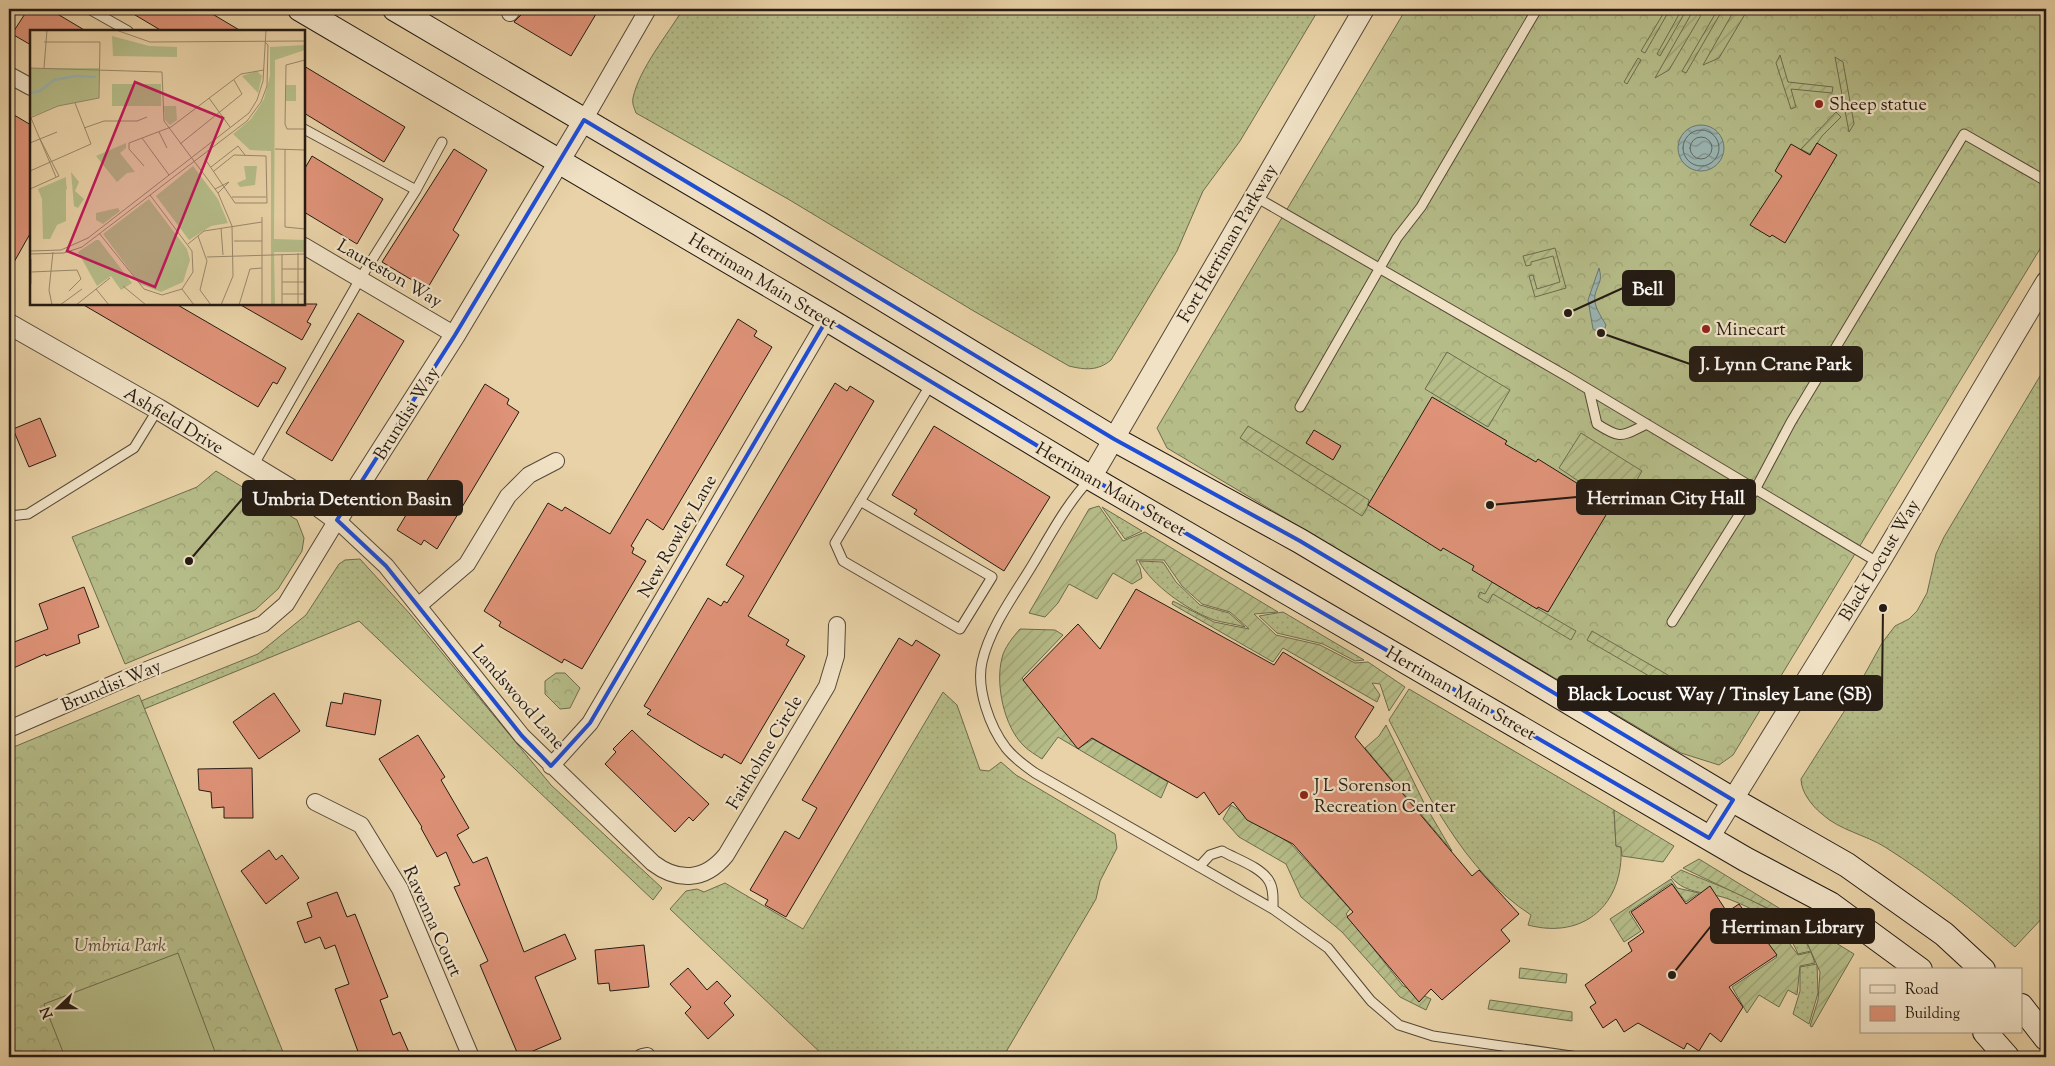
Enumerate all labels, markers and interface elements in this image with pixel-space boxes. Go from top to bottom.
inset map [30,30,305,305]
place label: Sheep statue [1829,93,1927,119]
marker: Sheep statue [1813,98,1825,110]
street label: Fort Herriman Parkway [1173,160,1285,328]
street label: Herriman Main Street [683,228,841,338]
street label: Laureston Way [331,234,447,315]
callout: Bell [1623,271,1674,305]
text: Bell [1632,277,1664,304]
place label: Minecart [1716,318,1786,344]
marker: Minecart [1700,323,1712,335]
callout: J. Lynn Crane Park [1690,347,1862,381]
text: J. Lynn Crane Park [1698,352,1853,379]
street label: Brundisi Way [369,362,447,466]
street label: Ashfield Drive [118,382,228,462]
street label: Herriman Main Street [1030,437,1190,544]
street label: New Rowley Lane [633,471,725,603]
callout: Herriman City Hall [1577,480,1755,514]
callout: Umbria Detention Basin [243,481,462,515]
text: Herriman City Hall [1587,486,1746,513]
text: Umbria Detention Basin [252,487,452,514]
street label: Black Locust Way [1834,495,1927,627]
street label: Landswood Lane [465,640,570,756]
street label: Herriman Main Street [1380,641,1540,748]
street label: Brundisi Way [58,654,166,720]
callout: Black Locust Way / Tinsley Lane (SB) [1558,676,1882,710]
text: Black Locust Way / Tinsley Lane (SB) [1568,682,1872,709]
street label: Fairholme Circle [721,691,810,815]
place label: J L Sorenson Recreation Center [1313,774,1456,821]
marker: J L Sorenson Recreation Center [1298,789,1310,801]
street label: Ravenna Court [395,862,467,981]
callout: Herriman Library [1711,909,1874,943]
text: Herriman Library [1722,915,1865,942]
park label: Umbria Park [74,934,166,960]
legend [1860,968,2022,1034]
text: Road [1905,980,1939,1001]
north arrow [32,984,82,1034]
text: N [36,1003,59,1021]
text: Building [1905,1004,1960,1025]

